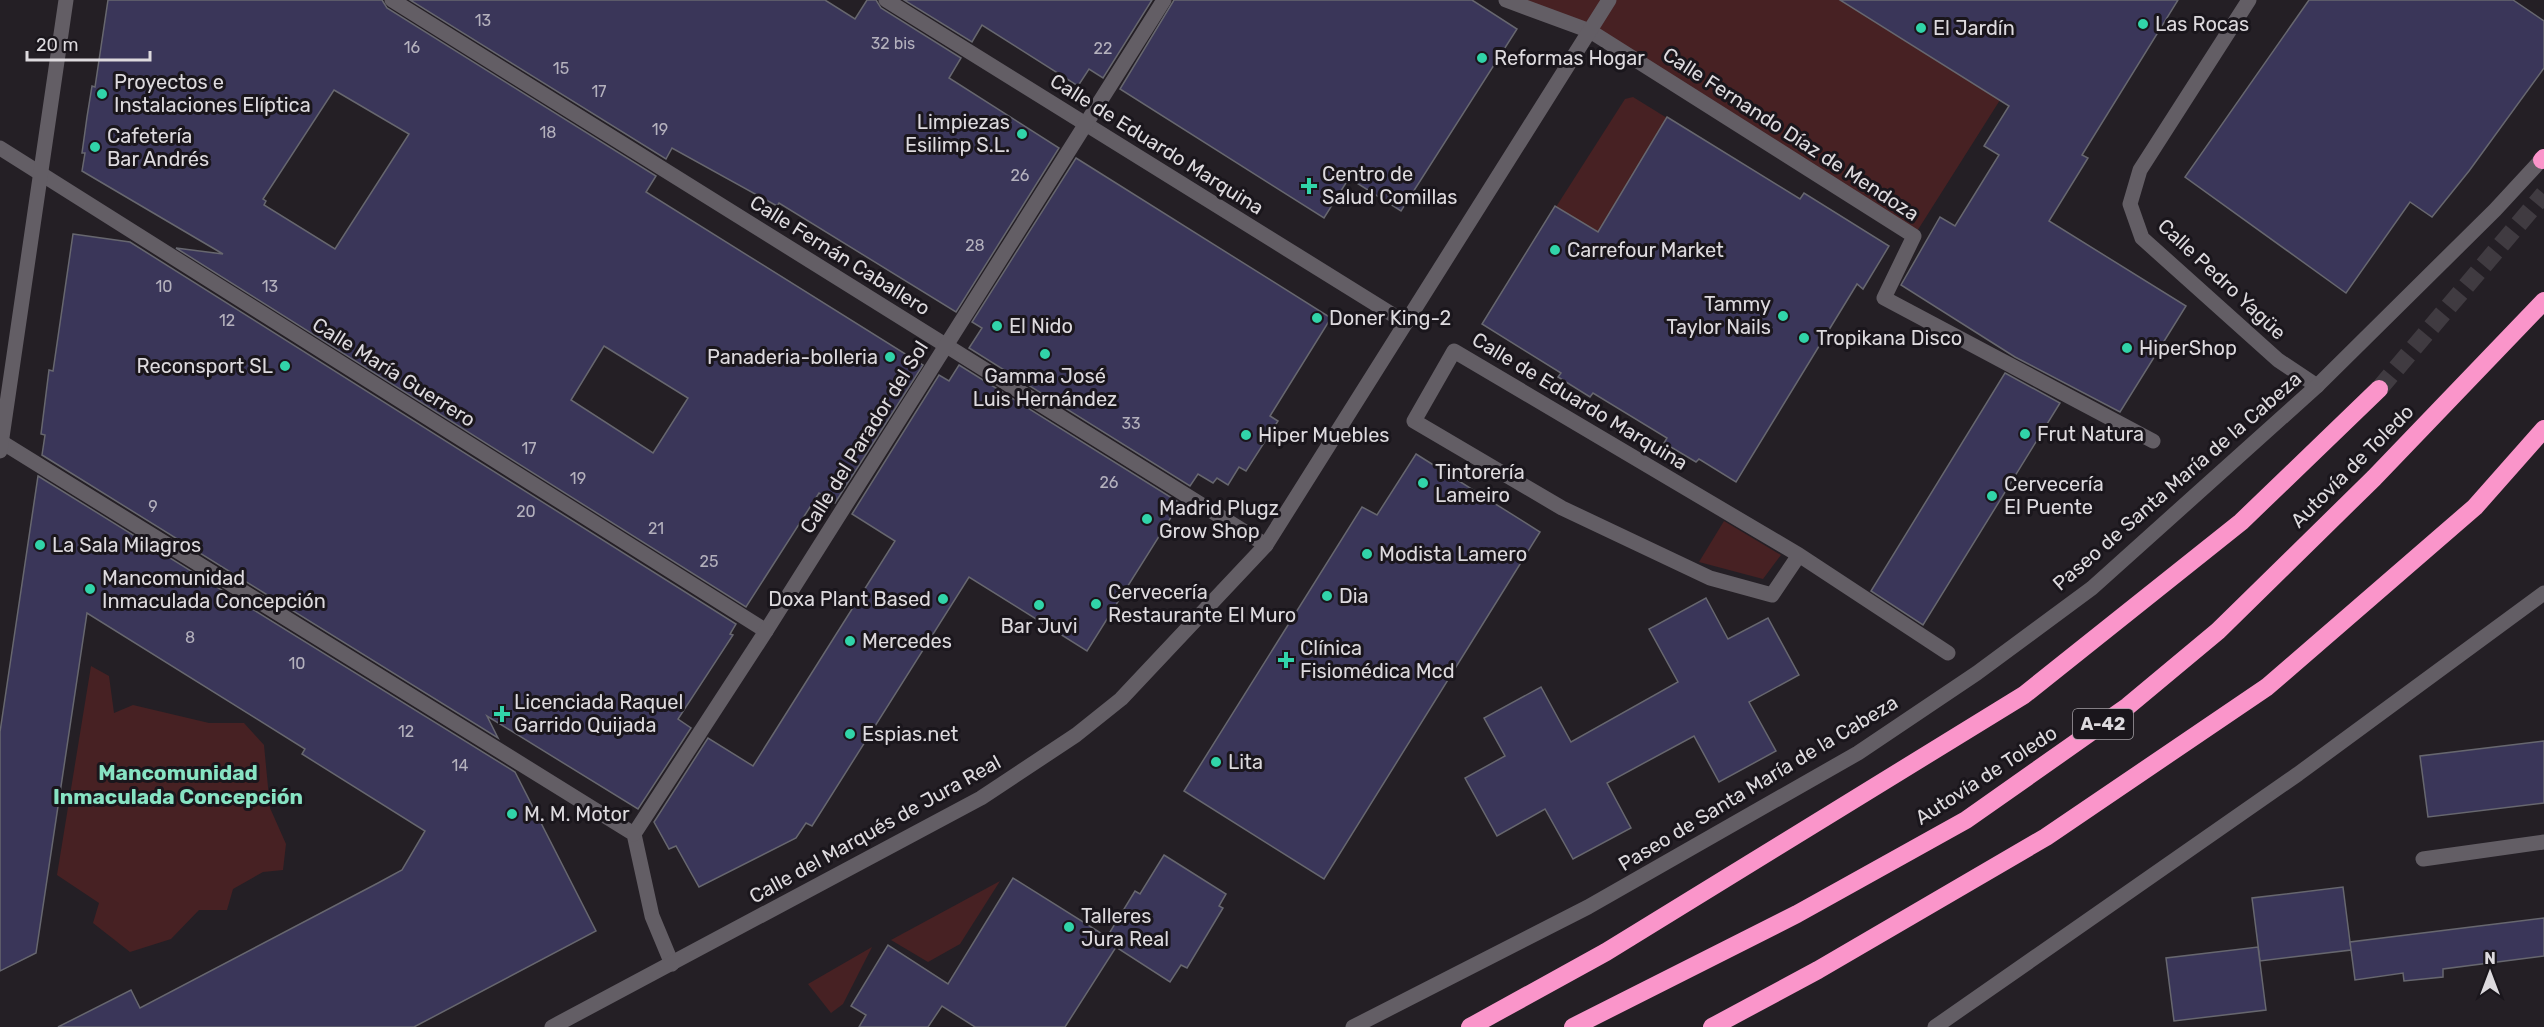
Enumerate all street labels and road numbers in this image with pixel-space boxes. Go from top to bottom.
street label: Calle Fernando Díaz de Mendoza [1658,42,1924,226]
street label: Calle de Eduardo Marquina [1046,68,1268,220]
street label: Calle Fernán Caballero [746,190,934,320]
street label: Calle Pedro Yagüe [2153,213,2291,345]
street label: Calle María Guerrero [308,312,480,432]
street label: Calle de Eduardo Marquina [1468,327,1692,475]
street label: Calle del Parador del Sol [795,336,933,538]
street label: Paseo de Santa María de la Cabeza [2048,366,2306,596]
street label: Autovía de Toledo [2285,399,2419,533]
street label: Paseo de Santa María de la Cabeza [1614,690,1902,876]
road number: A-42 [2073,709,2133,739]
street label: Autovía de Toledo [1911,720,2061,830]
street label: Calle del Marqués de Jura Real [745,750,1005,908]

